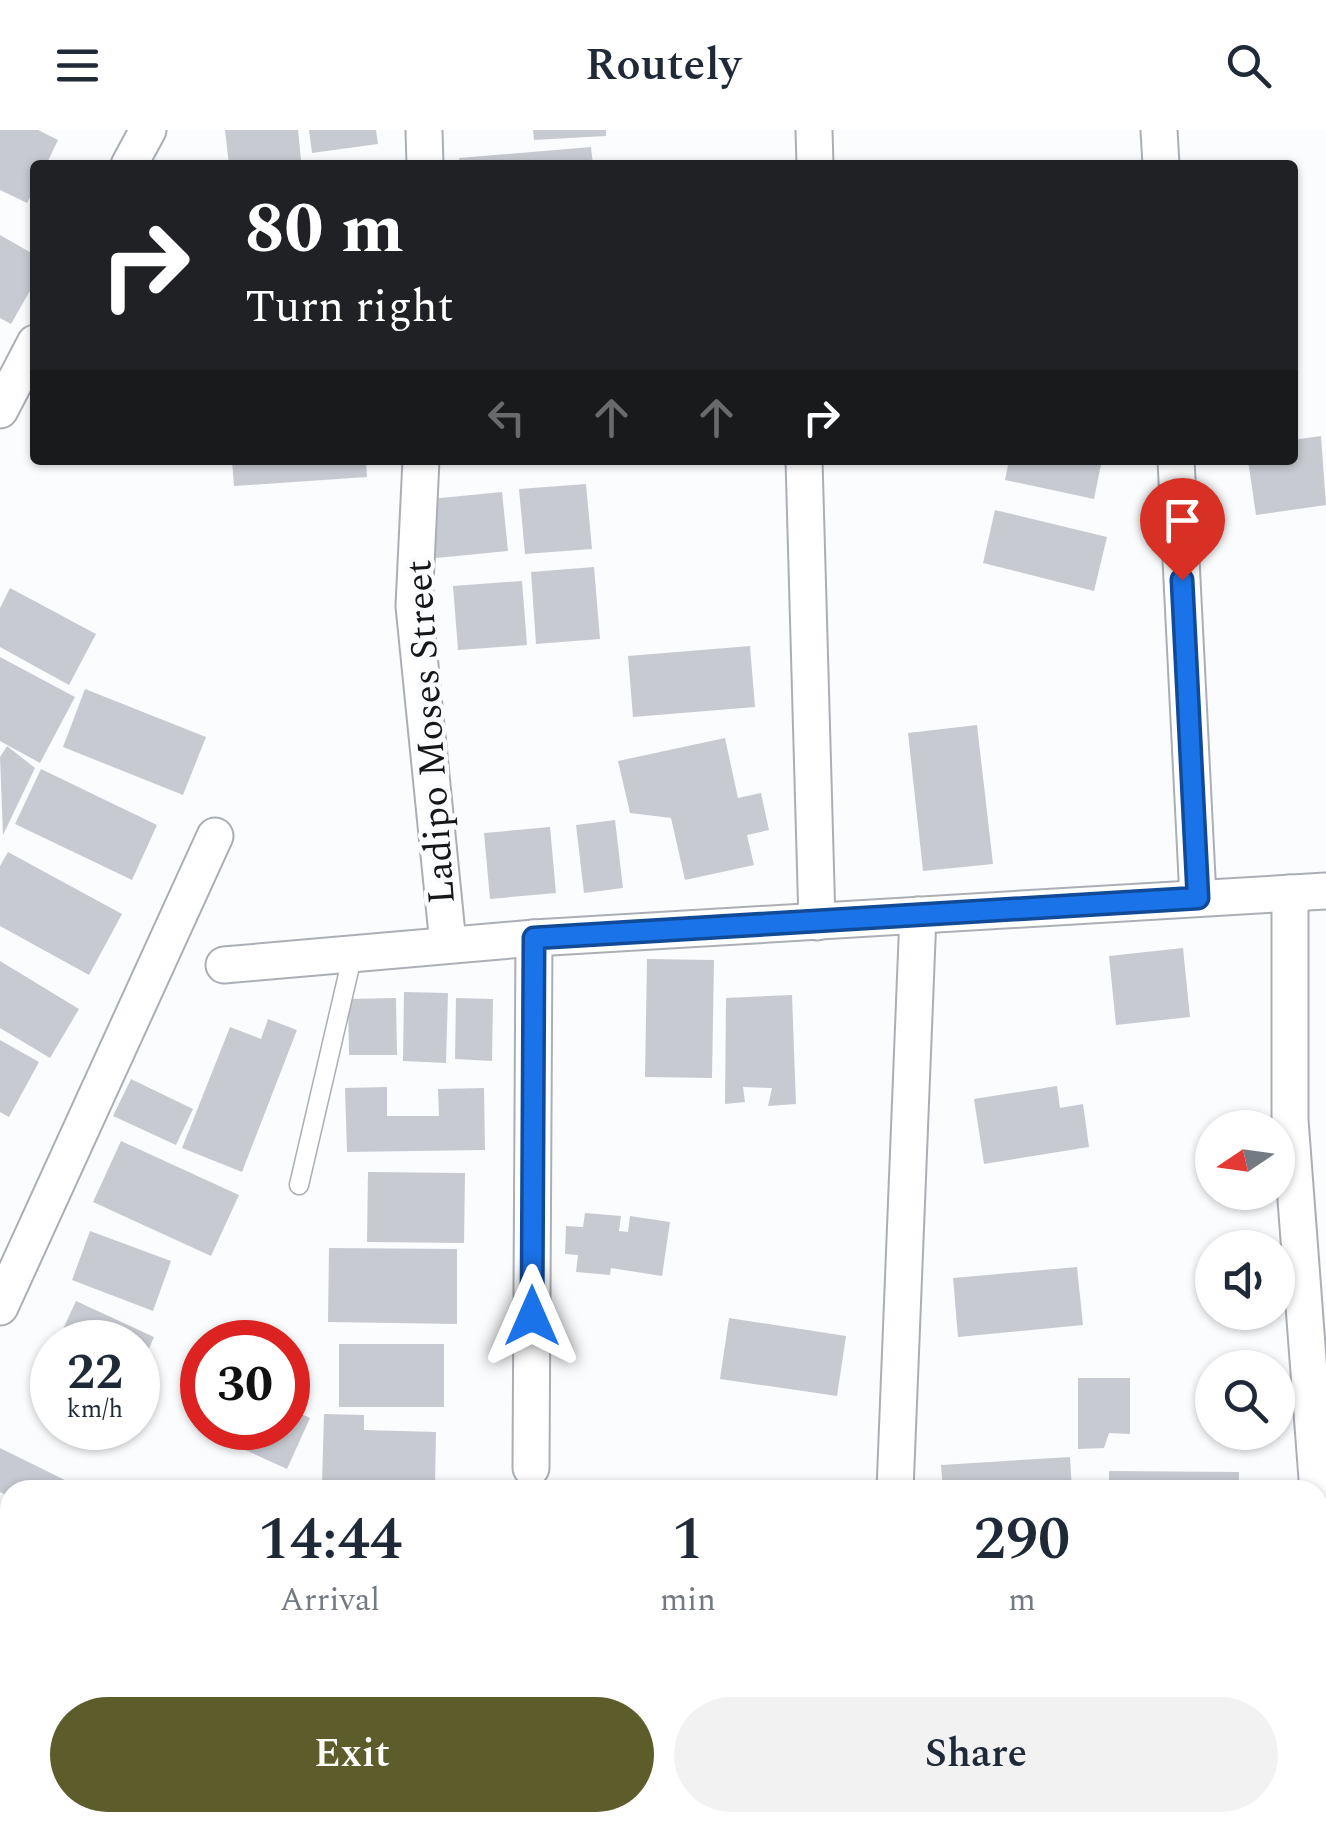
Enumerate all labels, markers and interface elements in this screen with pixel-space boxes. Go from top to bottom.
text: Routely [585,31,741,100]
icon: menu [50,38,105,93]
icon: search [1221,38,1276,93]
text: 80 m [245,177,404,283]
icon: right [80,200,210,330]
text: Turn right [245,273,454,342]
icon: left [479,390,534,445]
icon: ahead [584,390,639,445]
icon: ahead [689,390,744,445]
icon: right [794,390,849,445]
pin [1140,478,1225,581]
icon: arrive [1155,493,1210,548]
street label: Ladipo Moses Street [390,558,472,906]
north arrow [1195,1110,1295,1210]
map controls [1195,1110,1295,1450]
button: sound [1195,1230,1295,1330]
position arrow [480,1264,584,1368]
speed limit sign: 30 [180,1320,310,1450]
text: 22 [67,1335,123,1411]
button: search [1195,1350,1295,1450]
text: km/h [67,1391,123,1429]
text: 14:44 [258,1494,402,1586]
text: 1 [672,1494,704,1586]
text: 290 [974,1494,1070,1586]
text: Arrival [280,1576,380,1625]
text: min [660,1576,716,1625]
text: m [1008,1576,1036,1625]
button: Exit [50,1697,654,1812]
button: Share [674,1697,1278,1812]

